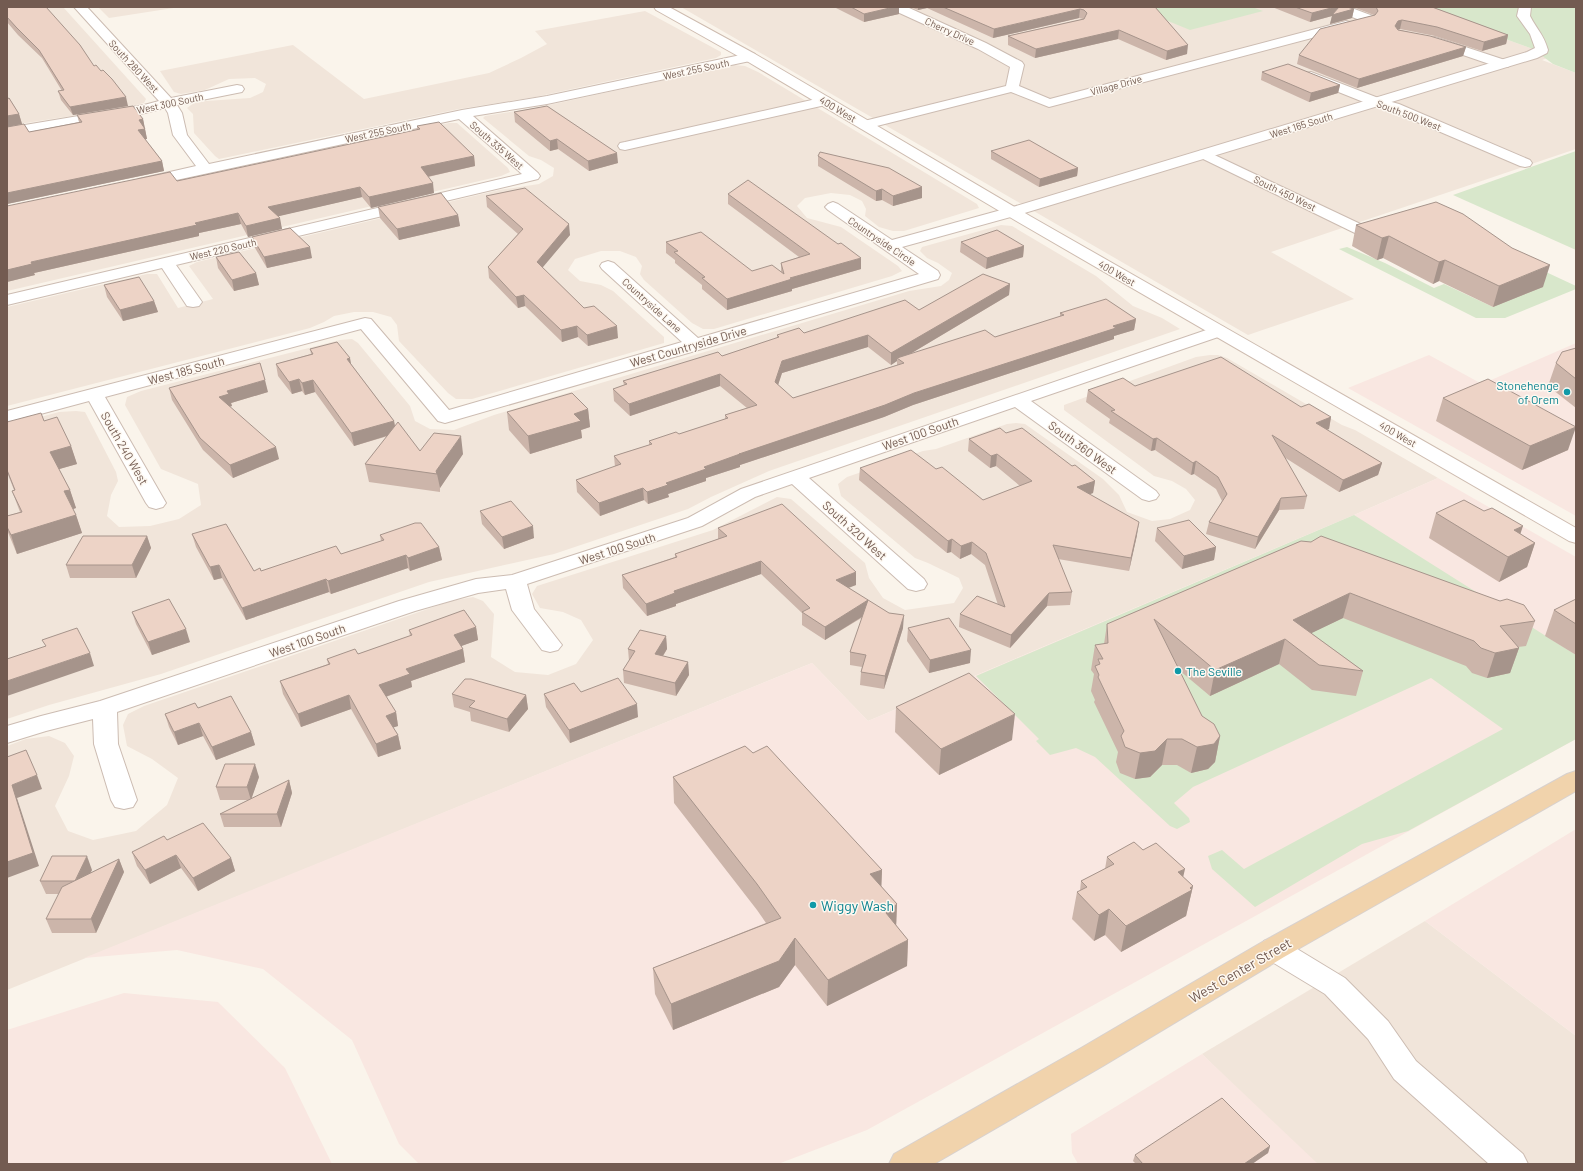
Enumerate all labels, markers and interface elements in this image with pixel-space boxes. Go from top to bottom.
street label: Cherry Drive [923,15,977,47]
street label: South 280 West [106,37,162,95]
street label: West 255 South [662,56,730,82]
street label: Village Drive [1089,72,1143,98]
street label: West 300 South [135,90,205,116]
street label: 400 West [817,93,859,125]
street label: South 500 West [1375,97,1443,133]
street label: West 165 South [1268,110,1334,140]
street label: South 335 West [468,118,527,172]
street label: West 255 South [344,119,412,145]
street label: South 450 West [1252,173,1318,213]
street label: Countryside Circle [846,214,918,268]
street label: West 220 South [189,236,257,262]
street label: 400 West [1096,258,1138,289]
street label: Countryside Lane [620,275,684,335]
street label: West Countryside Drive [628,323,748,369]
street label: West 185 South [146,353,226,387]
place label: Stonehenge of Orem [1496,378,1559,406]
marker: Stonehenge of Orem [1562,387,1572,397]
street label: South 240 West [98,409,152,487]
street label: West 100 South [880,413,960,453]
street label: South 360 West [1046,417,1120,477]
street label: 400 West [1377,419,1419,450]
street label: South 320 West [820,498,890,562]
street label: West 100 South [577,529,657,567]
street label: West 100 South [267,620,347,660]
place label: The Seville [1186,664,1242,678]
marker: The Seville [1173,666,1183,676]
place label: Wiggy Wash [821,897,894,914]
marker: Wiggy Wash [808,900,818,910]
street label: West Center Street [1186,934,1294,1006]

